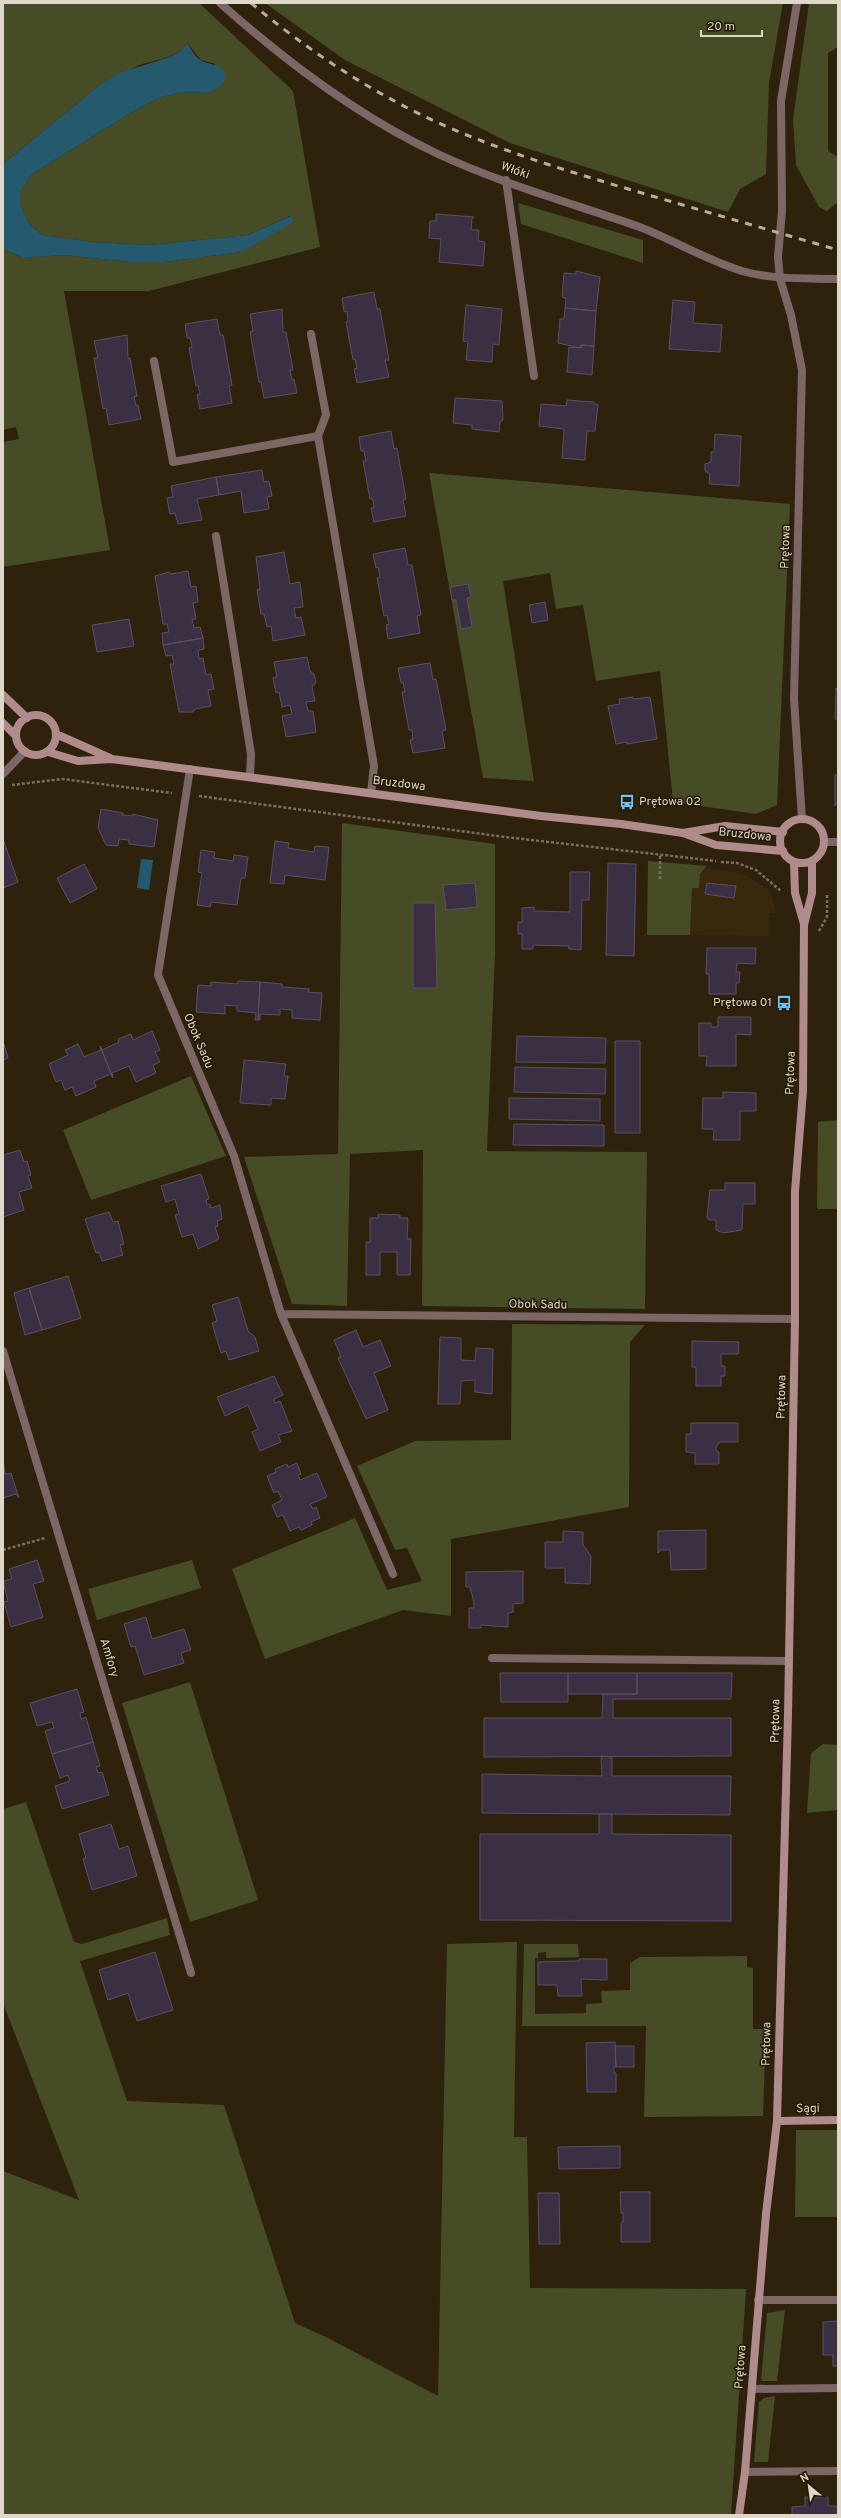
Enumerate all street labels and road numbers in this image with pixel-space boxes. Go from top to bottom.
street label: Włóki [498,158,532,184]
street label: Prętowa [777,525,795,569]
street label: Bruzdowa [372,773,426,795]
street label: Bruzdowa [718,824,772,846]
street label: Obok Sadu [179,1011,217,1071]
street label: Prętowa [782,1051,800,1095]
street label: Obok Sadu [508,1296,568,1314]
street label: Prętowa [774,1375,790,1419]
street label: Amfory [96,1637,122,1679]
street label: Prętowa [768,1699,784,1743]
street label: Prętowa [759,2022,775,2066]
street label: Sągi [796,2101,820,2117]
street label: Prętowa [731,2344,751,2390]

